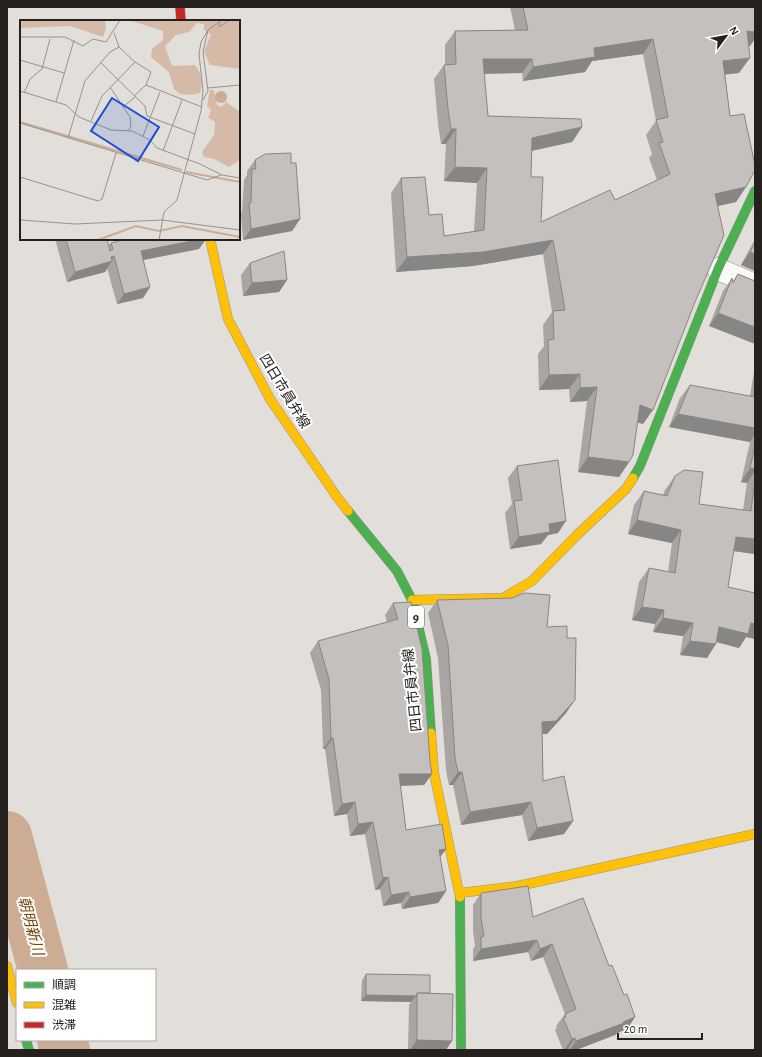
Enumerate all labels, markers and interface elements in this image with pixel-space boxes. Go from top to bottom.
north arrow [706,16,746,56]
inset map [20,20,240,240]
text: N [727,25,741,37]
street label: 四日市員弁線 [257,351,313,431]
road number: 9 [408,606,424,628]
street label: 四日市員弁線 [400,647,424,733]
water label: 朝明新川 [16,895,47,959]
legend [16,969,156,1041]
text: 順調 [52,979,76,991]
text: 混雑 [52,998,76,1011]
scale bar [618,1015,702,1041]
text: 渋滞 [52,1019,76,1031]
text: 20 m [624,1023,647,1035]

